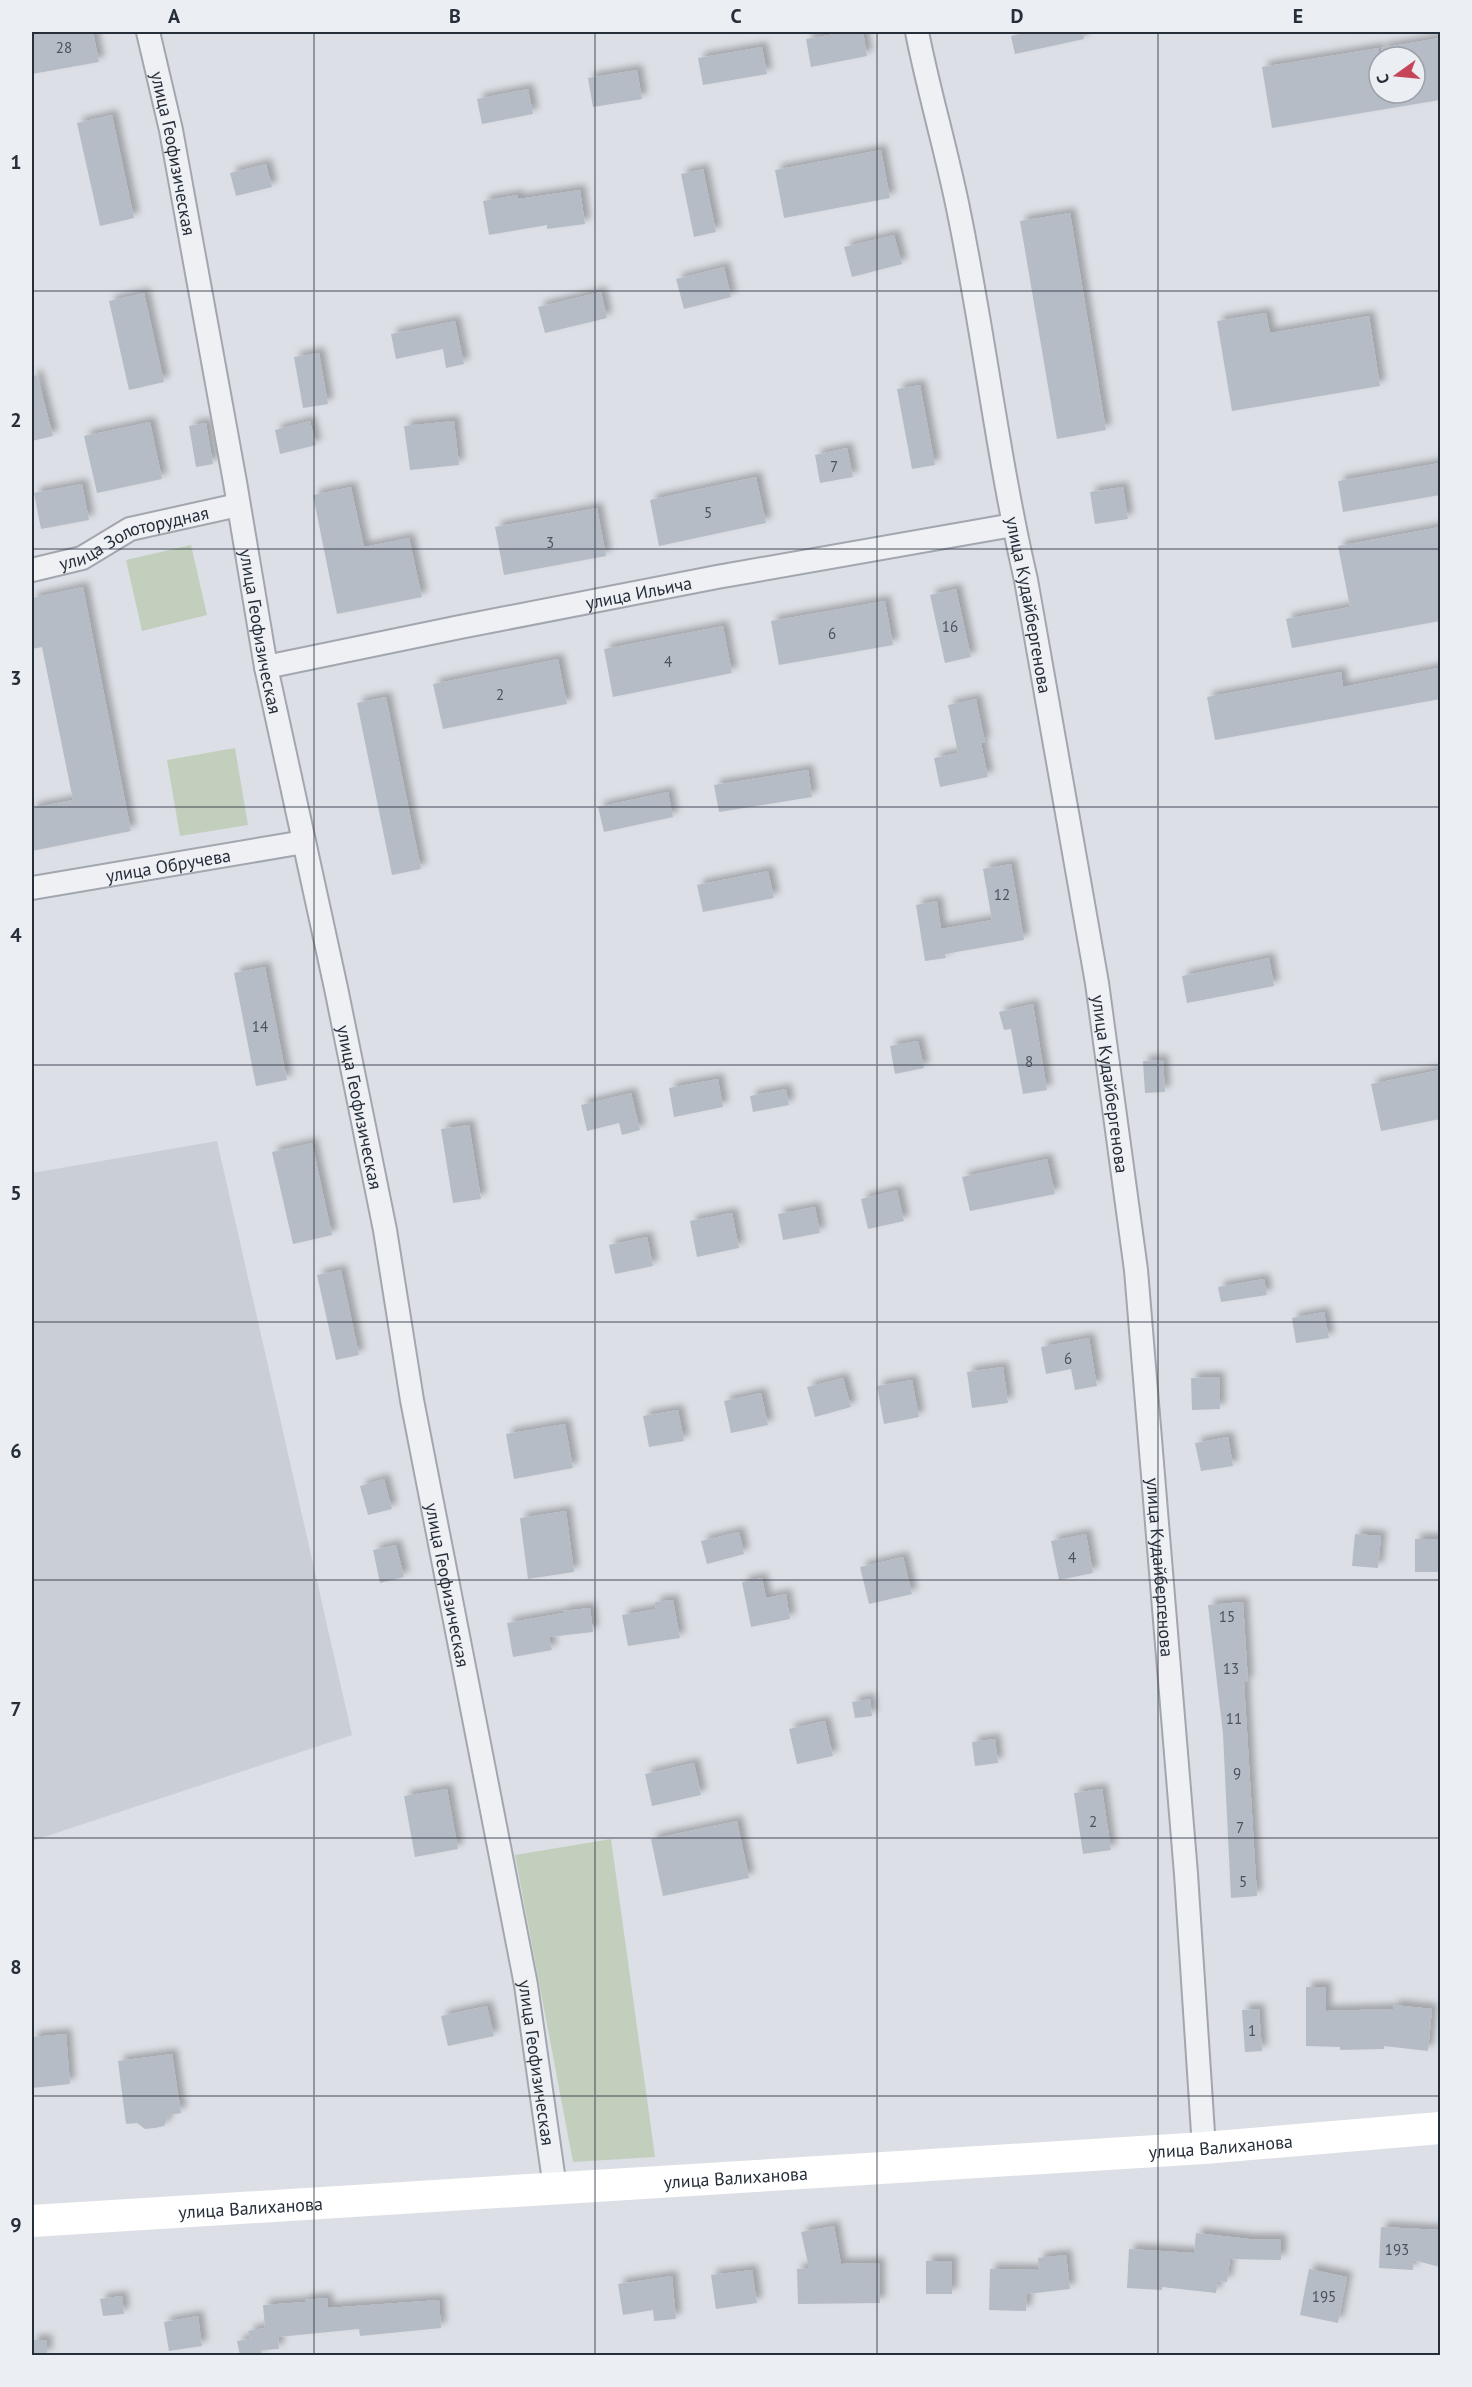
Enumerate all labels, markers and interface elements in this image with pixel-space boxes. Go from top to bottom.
text: A [168,3,181,29]
text: B [449,3,461,29]
text: C [730,3,742,29]
text: D [1011,3,1024,29]
text: E [1293,3,1303,29]
house number: 28 [56,38,72,57]
north arrow [1367,45,1427,105]
street label: улица Геофизическая [146,69,201,237]
text: С [1372,72,1393,86]
text: 1 [10,149,22,175]
text: 2 [10,407,22,433]
house number: 7 [830,457,838,476]
street label: улица Золоторудная [57,500,211,575]
house number: 5 [704,503,712,522]
street label: улица Кудайбергенова [1001,514,1057,695]
house number: 3 [546,533,554,552]
street label: улица Геофизическая [235,547,287,716]
street label: улица Ильича [583,571,694,614]
house number: 16 [942,617,958,636]
house number: 6 [828,624,836,643]
house number: 4 [664,652,672,671]
text: 3 [10,665,22,691]
house number: 2 [496,685,504,704]
street label: улица Обручева [104,843,232,887]
house number: 12 [994,885,1010,904]
text: 4 [10,922,22,948]
street label: улица Кудайбергенова [1087,993,1134,1175]
house number: 14 [252,1017,268,1036]
street label: улица Геофизическая [332,1023,388,1191]
house number: 8 [1025,1052,1033,1071]
text: 5 [10,1180,22,1206]
house number: 6 [1064,1349,1072,1368]
text: 6 [10,1438,22,1464]
street label: улица Кудайбергенова [1142,1477,1179,1658]
street label: улица Геофизическая [421,1501,475,1669]
house number: 4 [1068,1548,1076,1567]
house number: 15 [1219,1607,1235,1626]
house number: 13 [1223,1659,1239,1678]
text: 7 [10,1696,22,1722]
house number: 11 [1226,1709,1242,1728]
house number: 9 [1233,1764,1241,1783]
house number: 2 [1089,1812,1097,1831]
house number: 7 [1236,1818,1244,1837]
house number: 5 [1239,1872,1247,1891]
text: 8 [10,1954,22,1980]
street label: улица Геофизическая [514,1978,560,2147]
house number: 1 [1248,2021,1256,2040]
street label: улица Валиханова [1148,2129,1294,2163]
street label: улица Валиханова [663,2161,808,2193]
street label: улица Валиханова [178,2191,323,2223]
text: 9 [10,2212,22,2238]
house number: 193 [1385,2240,1409,2259]
house number: 195 [1312,2287,1336,2306]

